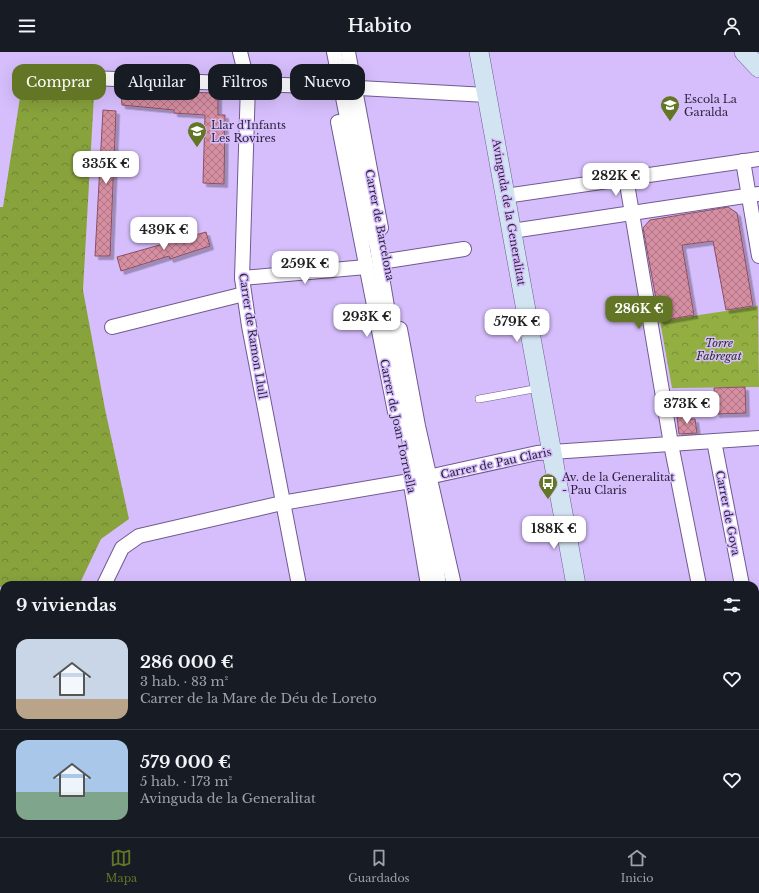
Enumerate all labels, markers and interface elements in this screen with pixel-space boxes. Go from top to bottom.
icon: menu [16,15,38,37]
text: Habito [347,15,412,37]
icon: person [721,15,743,37]
chip: Comprar [12,64,106,100]
chip: Alquilar [114,64,200,100]
chip: Filtros [208,64,282,100]
chip: Nuevo [290,64,365,100]
place label: Escola La Garalda [684,92,738,119]
school or university icon: Escola La Garalda [659,94,681,122]
place label: Llar d'Infants Les Rovires [211,118,286,145]
school or university icon: Llar d'Infants Les Rovires [186,120,208,148]
street label: Avinguda de la Generalitat [489,137,529,287]
pin: 335K € [73,151,139,185]
text: 335K € [82,155,130,172]
pin: 282K € [583,163,649,197]
text: 282K € [592,167,640,184]
street label: Carrer de Barcelona [362,168,398,283]
pin: 439K € [131,217,197,251]
text: 439K € [139,221,189,238]
pin: 259K € [272,251,338,285]
text: 259K € [281,255,329,272]
street label: Carrer de Ramon Llull [236,272,270,400]
pin: 286K € [606,296,672,330]
text: 286K € [614,300,664,317]
pin: 293K € [334,304,400,338]
text: 293K € [342,308,392,325]
pin: 579K € [484,309,550,343]
text: 579K € [494,313,540,330]
park label: Torre Fabregat [695,336,742,363]
street label: Carrer de Joan Torruella [377,358,419,495]
pin: 373K € [654,391,720,425]
text: 373K € [663,395,711,412]
street label: Carrer de Pau Claris [439,444,553,482]
street label: Carrer de Goya [713,469,743,558]
place label: Av. de la Generalitat - Pau Claris [561,470,675,497]
bus stop icon: Av. de la Generalitat - Pau Claris [537,472,559,500]
pin: 188K € [521,516,587,550]
text: 188K € [531,520,577,537]
icon: filters [721,594,743,616]
text: 9 viviendas [16,595,117,616]
text: 286 000 € [140,652,234,673]
icon: home [48,655,96,703]
icon: heart [721,668,743,690]
text: 3 hab. · 83 m² [140,673,228,690]
text: Carrer de la Mare de Déu de Loreto [140,690,377,707]
text: 579 000 € [140,752,231,773]
icon: home [48,756,96,804]
icon: heart [721,769,743,791]
text: 5 hab. · 173 m² [140,773,232,790]
text: Avinguda de la Generalitat [140,790,316,807]
tab: Mapa [106,847,137,885]
tab: Guardados [348,847,410,885]
tab: Inicio [621,847,653,885]

